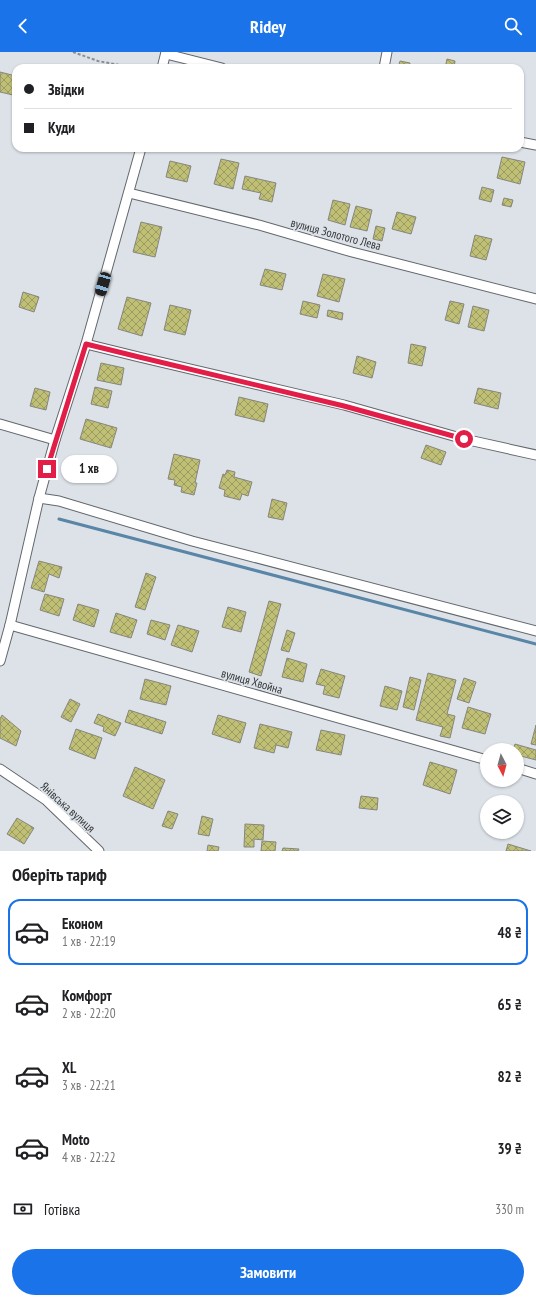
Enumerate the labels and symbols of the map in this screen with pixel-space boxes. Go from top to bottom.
street label: вулиця Золотого Лева [289,215,383,253]
car [94,271,112,297]
route start [455,430,473,448]
callout: 1 хв [61,455,117,483]
route end [38,460,56,478]
street label: вулиця Хвойна [220,665,284,697]
north arrow [480,743,524,787]
street label: Янівська вулиця [38,779,99,836]

